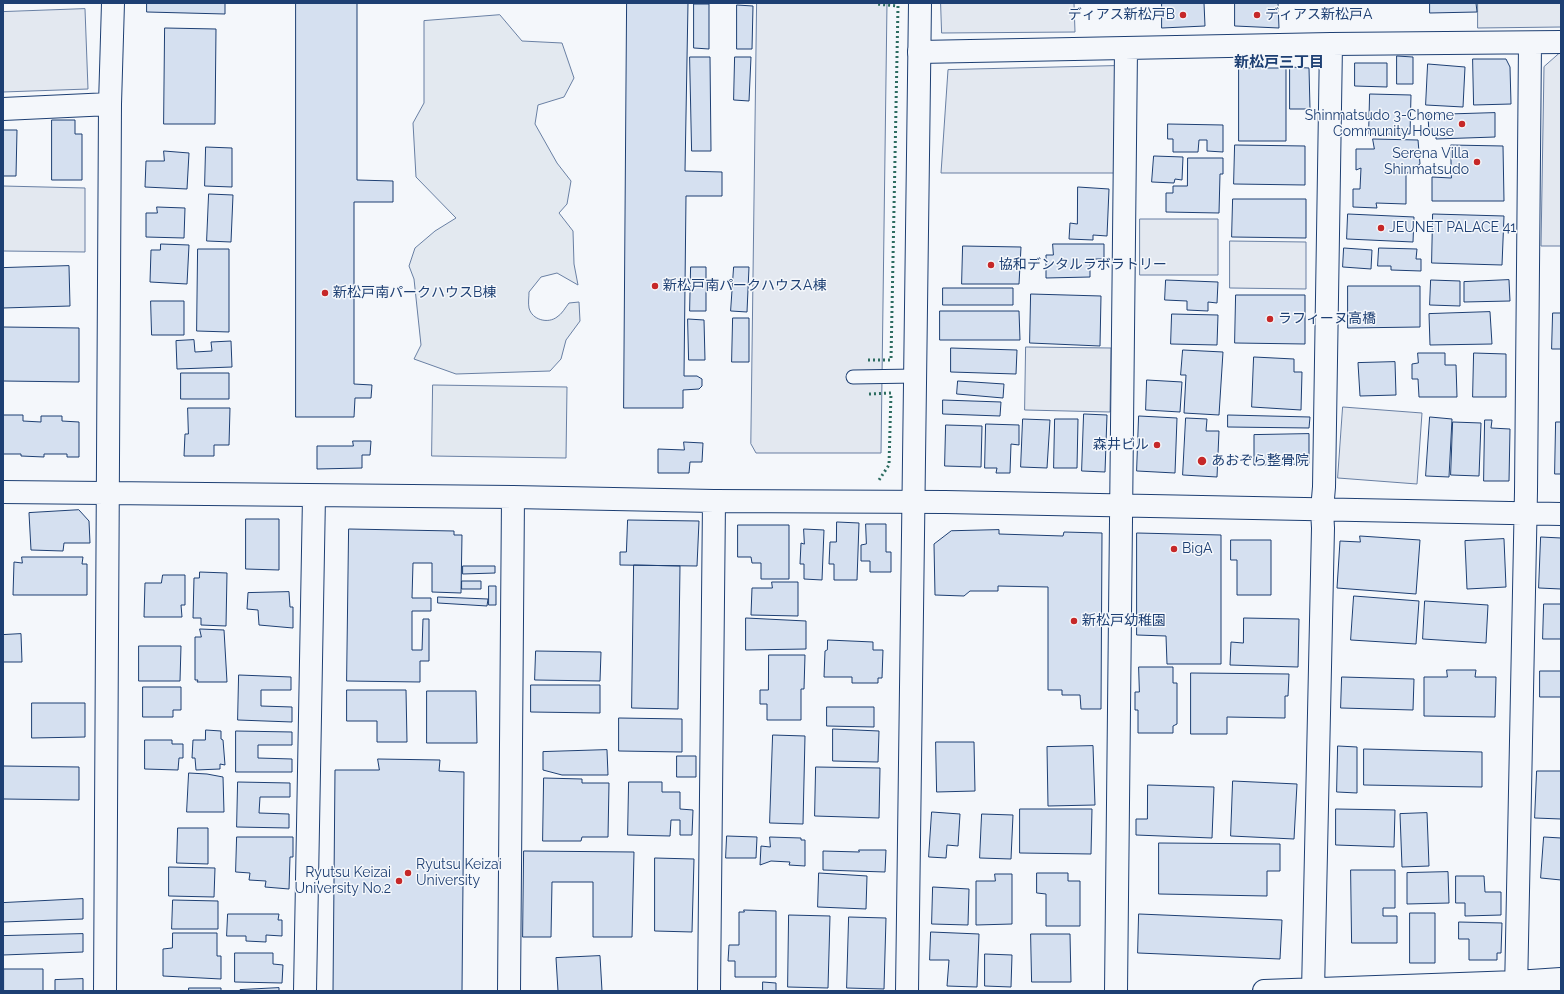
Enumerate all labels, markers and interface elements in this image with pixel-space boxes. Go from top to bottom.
place label: ディアス新松戸B [1068,7,1175,23]
place label: ディアス新松戸A [1265,7,1372,23]
marker: ディアス新松戸B [1178,10,1188,20]
marker: ディアス新松戸A [1252,10,1262,20]
district label: 新松戸三丁目 [1234,53,1324,71]
place label: Shinmatsudo 3-Chome Community House [1305,108,1454,140]
marker: Shinmatsudo 3-Chome Community House [1457,119,1467,129]
place label: Serena Villa Shinmatsudo [1384,146,1469,178]
marker: Serena Villa Shinmatsudo [1472,157,1482,167]
place label: JEUNET PALACE 41 [1389,220,1516,236]
marker: JEUNET PALACE 41 [1376,223,1386,233]
place label: 協和デンタルラボラトリー [999,257,1167,273]
marker: 協和デンタルラボラトリー [986,260,996,270]
place label: 新松戸南パークハウスA棟 [663,278,826,294]
marker: 新松戸南パークハウスA棟 [650,281,660,291]
place label: 新松戸南パークハウスB棟 [333,285,496,301]
marker: 新松戸南パークハウスB棟 [320,288,330,298]
place label: ラフィーヌ高橋 [1278,311,1376,327]
marker: ラフィーヌ高橋 [1265,314,1275,324]
place label: 森井ビル [1093,437,1149,453]
marker: 森井ビル [1152,440,1162,450]
place label: あおぞら整骨院 [1211,453,1309,469]
marker: あおぞら整骨院 [1196,455,1208,467]
place label: BigA [1182,541,1212,557]
marker: BigA [1169,544,1179,554]
place label: 新松戸幼稚園 [1082,613,1166,629]
marker: 新松戸幼稚園 [1069,616,1079,626]
place label: Ryutsu Keizai University [416,857,502,890]
place label: Ryutsu Keizai University No.2 [295,865,391,898]
marker: Ryutsu Keizai University [403,868,413,878]
marker: Ryutsu Keizai University No.2 [394,876,404,886]

